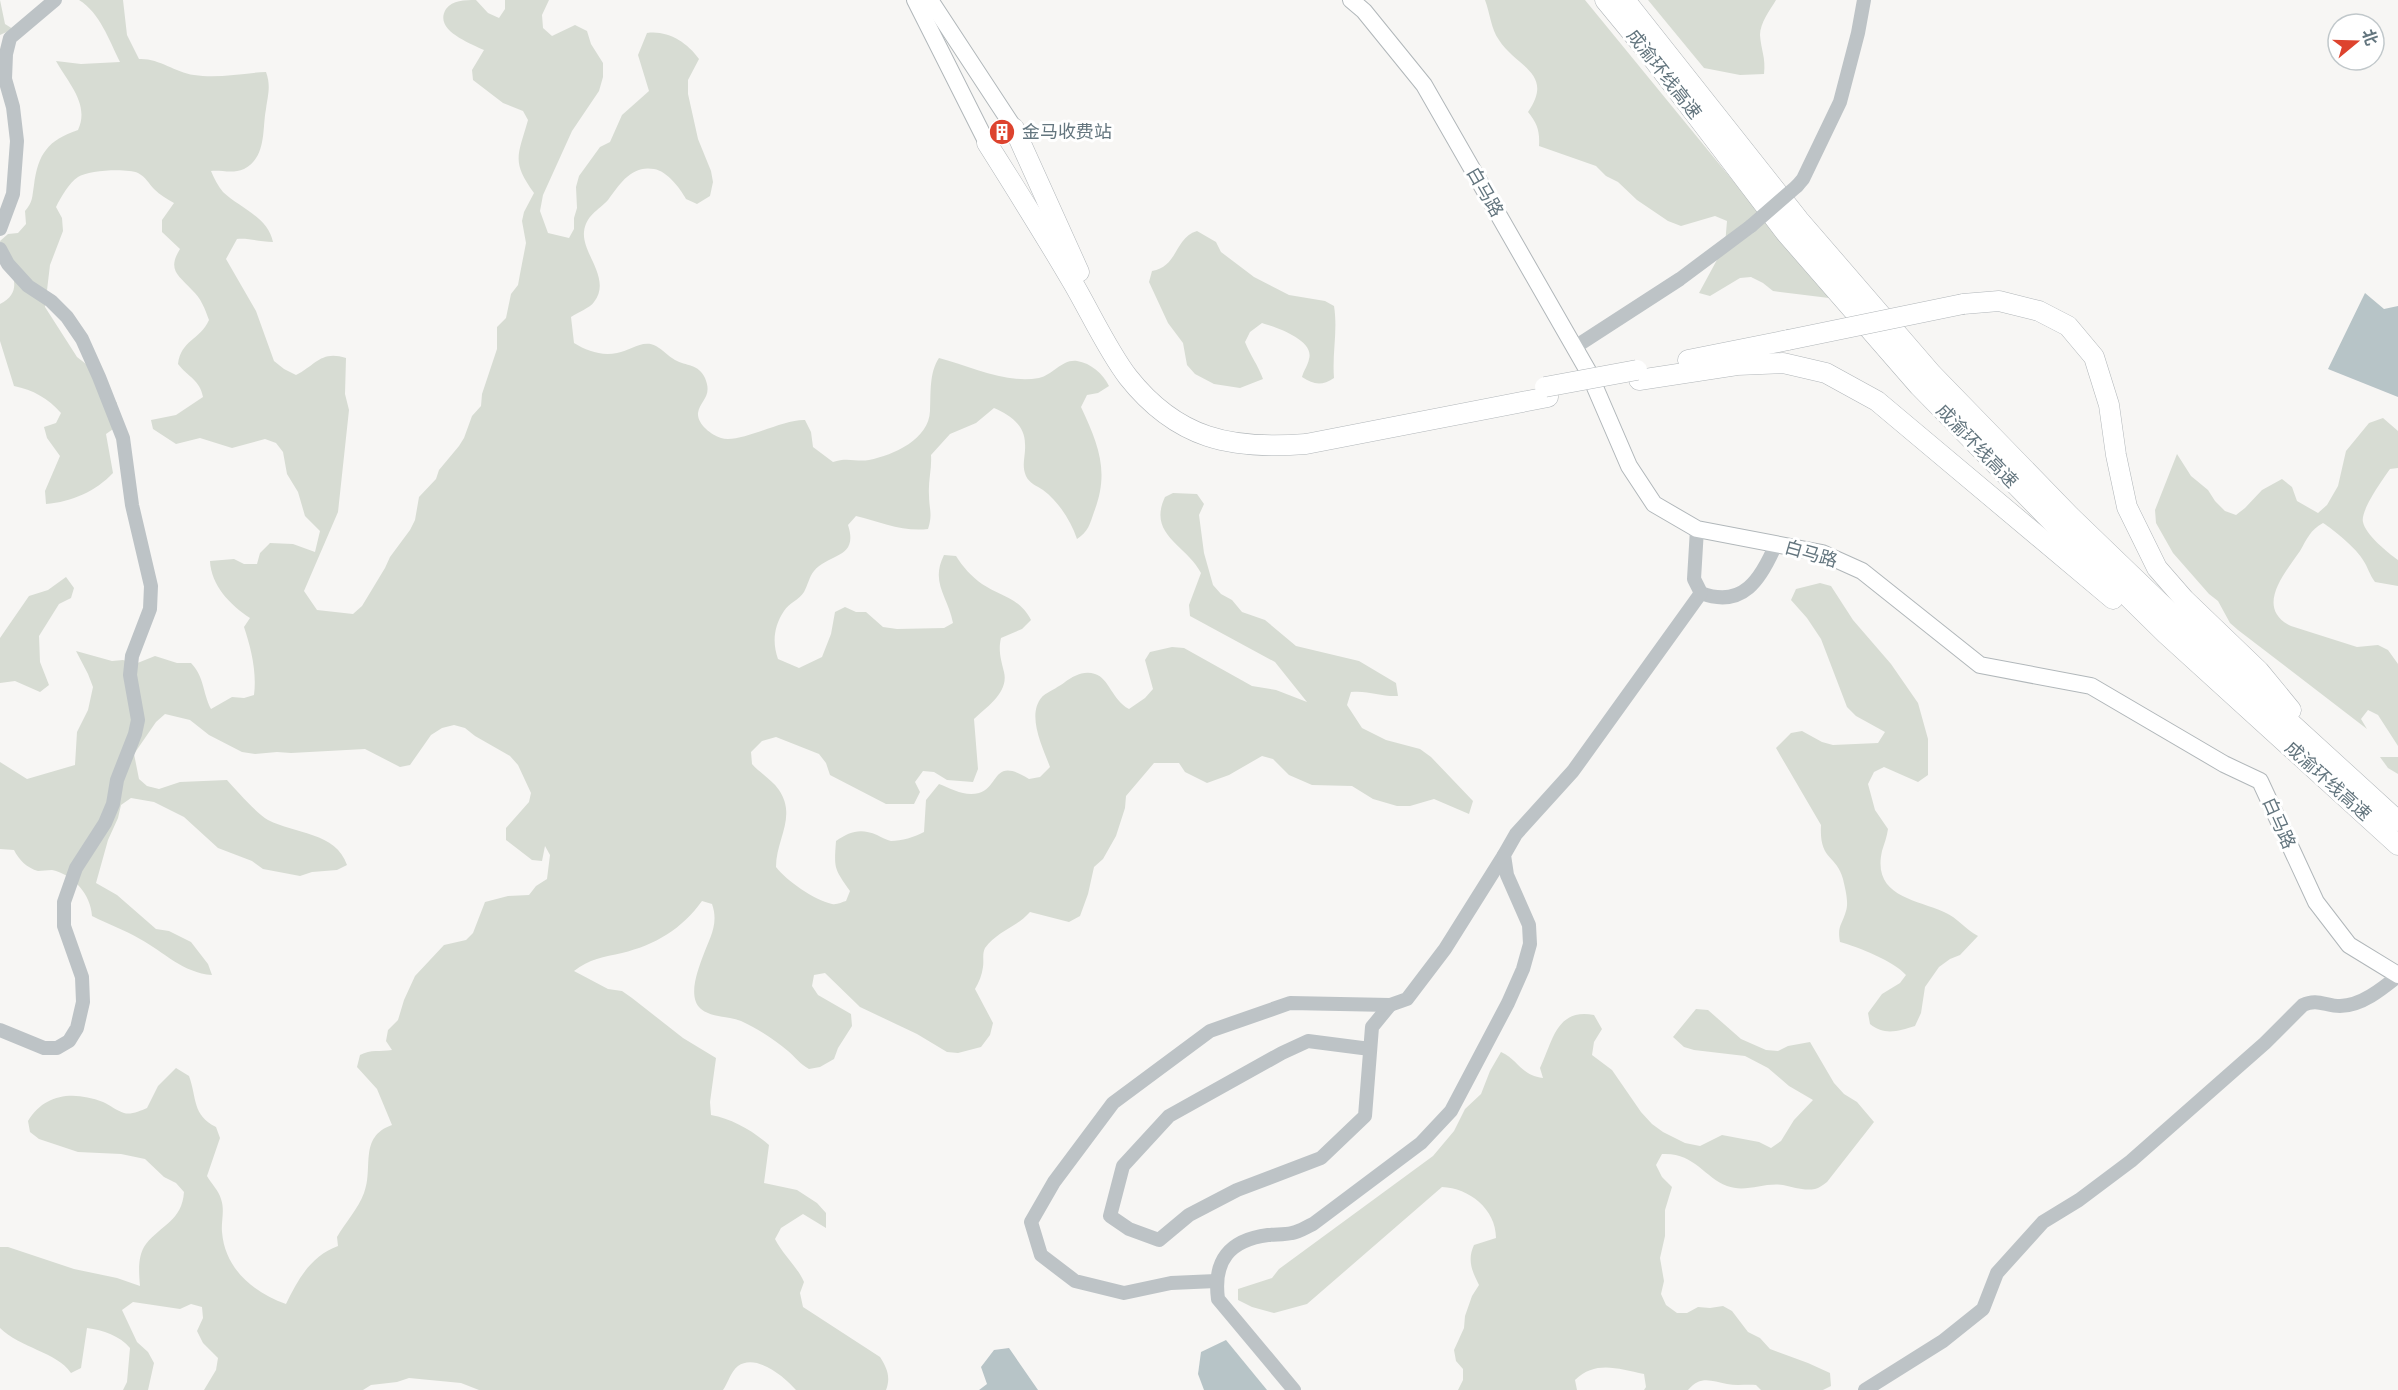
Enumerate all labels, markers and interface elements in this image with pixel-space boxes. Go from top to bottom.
north arrow [2326,12,2386,72]
street label: 成渝环线高速 [1622,24,1707,123]
text: 北 [2358,26,2382,48]
building icon: 金马收费站 [987,117,1017,147]
place label: 金马收费站 [1022,120,1112,143]
street label: 白马路 [1462,163,1509,221]
street label: 成渝环线高速 [1932,399,2023,492]
street label: 白马路 [1782,535,1840,572]
street label: 成渝环线高速 [2281,736,2376,825]
street label: 白马路 [2258,793,2301,852]

